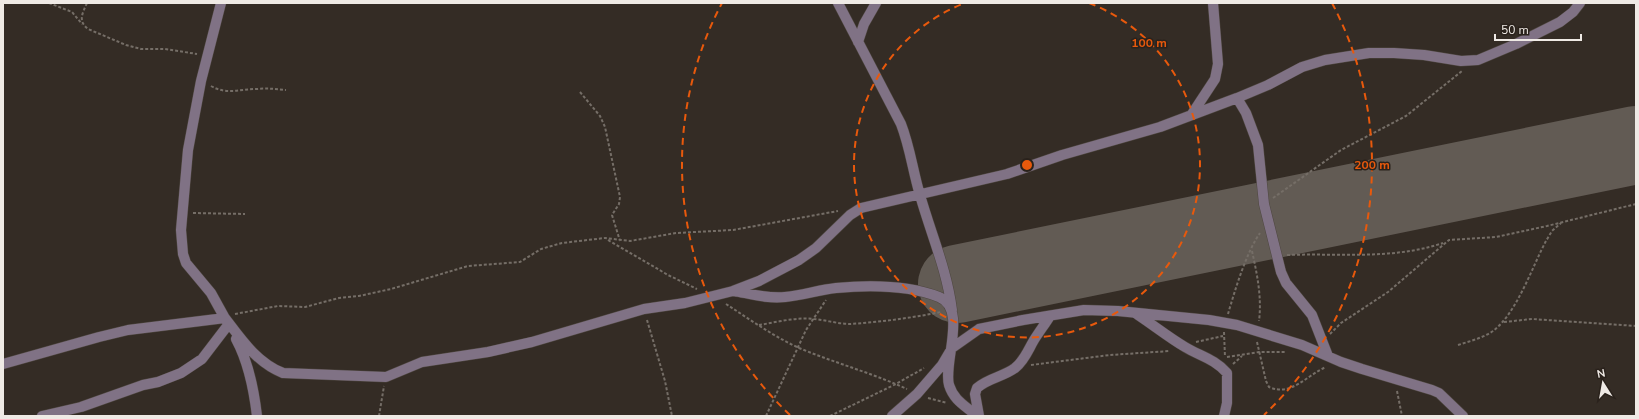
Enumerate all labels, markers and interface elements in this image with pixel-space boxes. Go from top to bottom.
scale bar [1495,16,1581,42]
text: 50 m [1501,22,1529,38]
text: 100 m [1131,35,1167,51]
text: 200 m [1354,157,1390,173]
centre of rings [1020,158,1034,172]
north arrow [1583,363,1623,403]
text: N [1596,366,1607,382]

